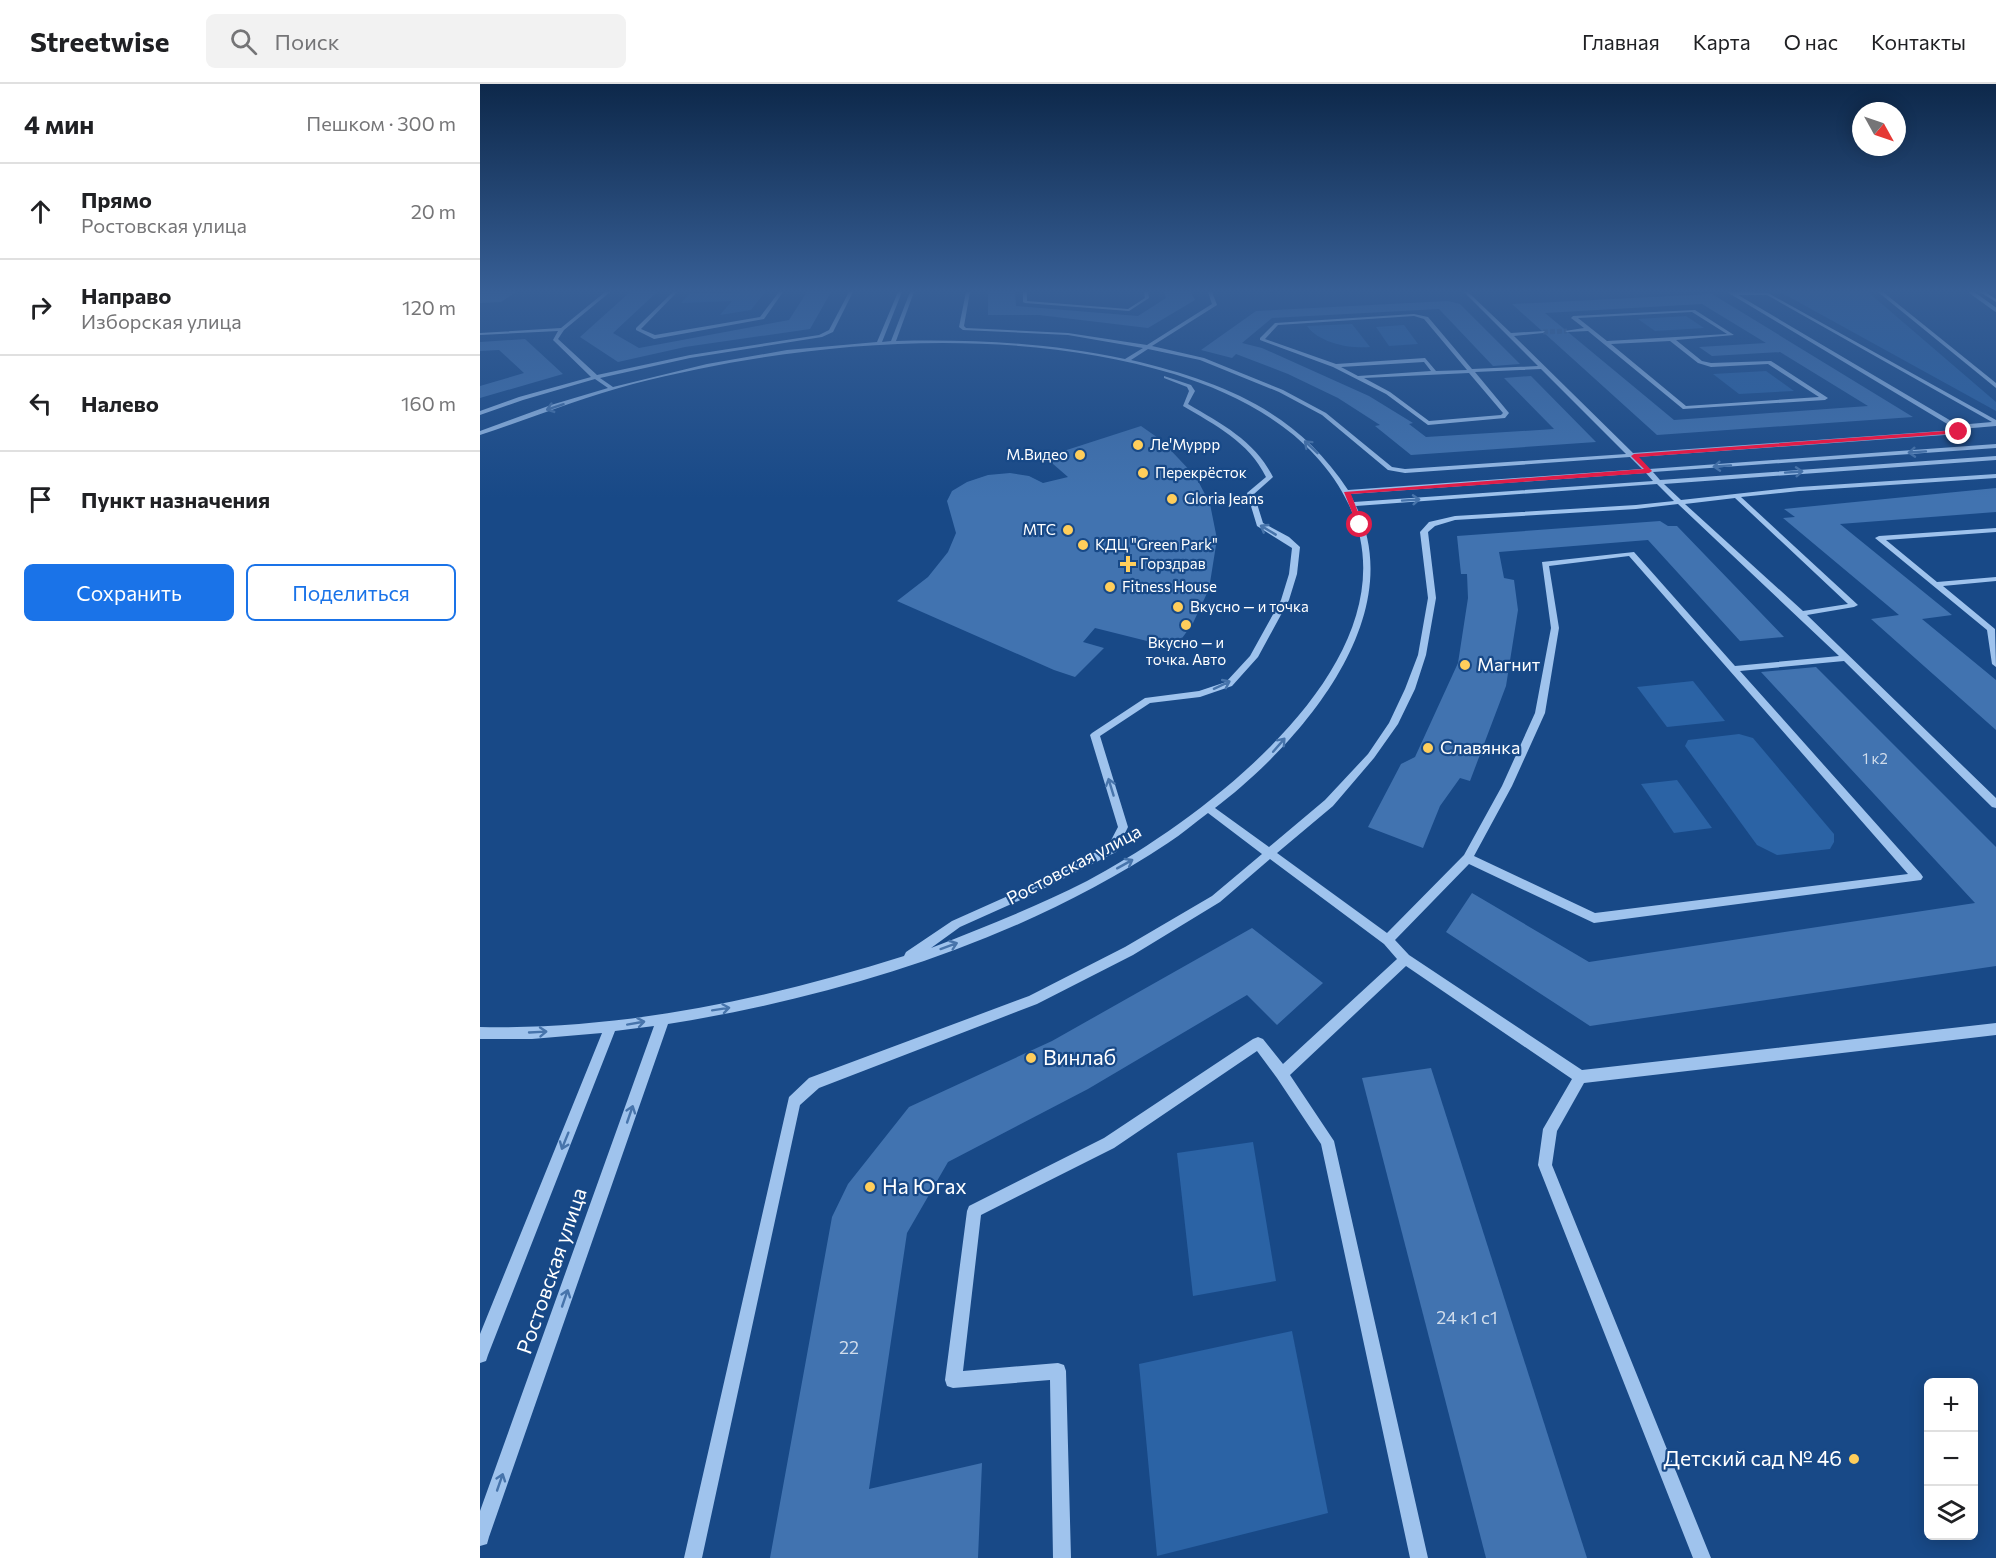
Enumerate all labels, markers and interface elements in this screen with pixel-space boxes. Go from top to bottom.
search box [206,14,626,68]
text: Streetwise [30,24,170,58]
icon: search [227,25,260,58]
text: Поиск [275,28,339,55]
text: Главная [1582,29,1660,54]
text: Карта [1693,29,1751,54]
text: О нас [1784,29,1838,54]
text: Контакты [1871,29,1966,54]
north arrow [1852,102,1906,156]
text: 4 мин [24,108,94,139]
text: Пешком · 300 m [306,111,456,135]
text: Прямо [81,186,152,213]
icon: ahead [24,195,57,228]
text: 20 m [411,199,456,223]
text: Ростовская улица [81,213,247,237]
text: Направо [81,282,171,309]
icon: right [24,291,57,324]
text: 120 m [402,295,456,319]
text: Изборская улица [81,309,242,333]
icon: left [24,387,57,420]
text: Налево [81,390,159,417]
text: 160 m [401,391,456,415]
one-way arrow [546,402,565,413]
route end [1945,418,1971,444]
place label: Ле'Муррр [1150,435,1220,453]
marker: Ле'Муррр [1131,438,1145,452]
one-way arrow [1304,440,1319,454]
place label: М.Видео [1006,445,1068,463]
one-way arrow [1907,447,1927,458]
marker: М.Видео [1073,448,1087,462]
one-way arrow [1713,460,1733,471]
place label: Перекрёсток [1155,463,1247,481]
marker: Перекрёсток [1136,466,1150,480]
one-way arrow [1784,466,1804,477]
icon: arrive [24,483,57,516]
text: Пункт назначения [81,486,270,513]
place label: Gloria Jeans [1184,489,1264,507]
marker: Gloria Jeans [1165,492,1179,506]
one-way arrow [1401,494,1421,505]
route start [1346,511,1372,537]
place label: МТС [1023,520,1056,538]
marker: МТС [1061,523,1075,537]
one-way arrow [1260,523,1277,535]
place label: КДЦ "Green Park" [1095,535,1218,553]
marker: КДЦ "Green Park" [1076,538,1090,552]
place label: Горздрав [1140,554,1206,572]
marker: Горздрав [1121,557,1135,571]
button: Сохранить [24,564,234,621]
button: Поделиться [246,564,456,621]
place label: Fitness House [1122,577,1217,595]
marker: Fitness House [1103,580,1117,594]
place label: Вкусно — и точка [1190,597,1309,615]
marker: Вкусно — и точка [1171,600,1185,614]
marker: Вкусно — и точка. Авто [1179,618,1193,632]
place label: Вкусно — и точка. Авто [1146,633,1226,668]
place label: Магнит [1477,653,1541,675]
marker: Магнит [1458,658,1472,672]
one-way arrow [1213,679,1231,691]
place label: Славянка [1440,736,1520,758]
one-way arrow [1272,738,1286,753]
marker: Славянка [1421,741,1435,755]
house number: 1 к2 [1862,749,1888,767]
one-way arrow [1105,778,1116,797]
street label: Ростовская улица [1002,819,1145,909]
one-way arrow [1116,858,1134,869]
one-way arrow [939,940,958,951]
one-way arrow [711,1003,730,1014]
one-way arrow [626,1018,646,1029]
one-way arrow [528,1027,548,1038]
place label: Винлаб [1043,1044,1116,1069]
marker: Винлаб [1024,1051,1038,1065]
one-way arrow [625,1105,636,1124]
one-way arrow [559,1131,570,1150]
place label: На Югах [882,1173,967,1198]
marker: На Югах [863,1180,877,1194]
street label: Ростовская улица [510,1184,591,1357]
one-way arrow [560,1289,571,1308]
house number: 24 к1 с1 [1436,1306,1498,1328]
house number: 22 [839,1336,859,1358]
map controls [1924,1378,1978,1540]
button: + [1924,1378,1978,1432]
button: − [1924,1432,1978,1486]
place label: Детский сад № 46 [1663,1445,1842,1470]
marker: Детский сад № 46 [1847,1452,1861,1466]
one-way arrow [495,1473,506,1492]
button: layers [1924,1486,1978,1540]

